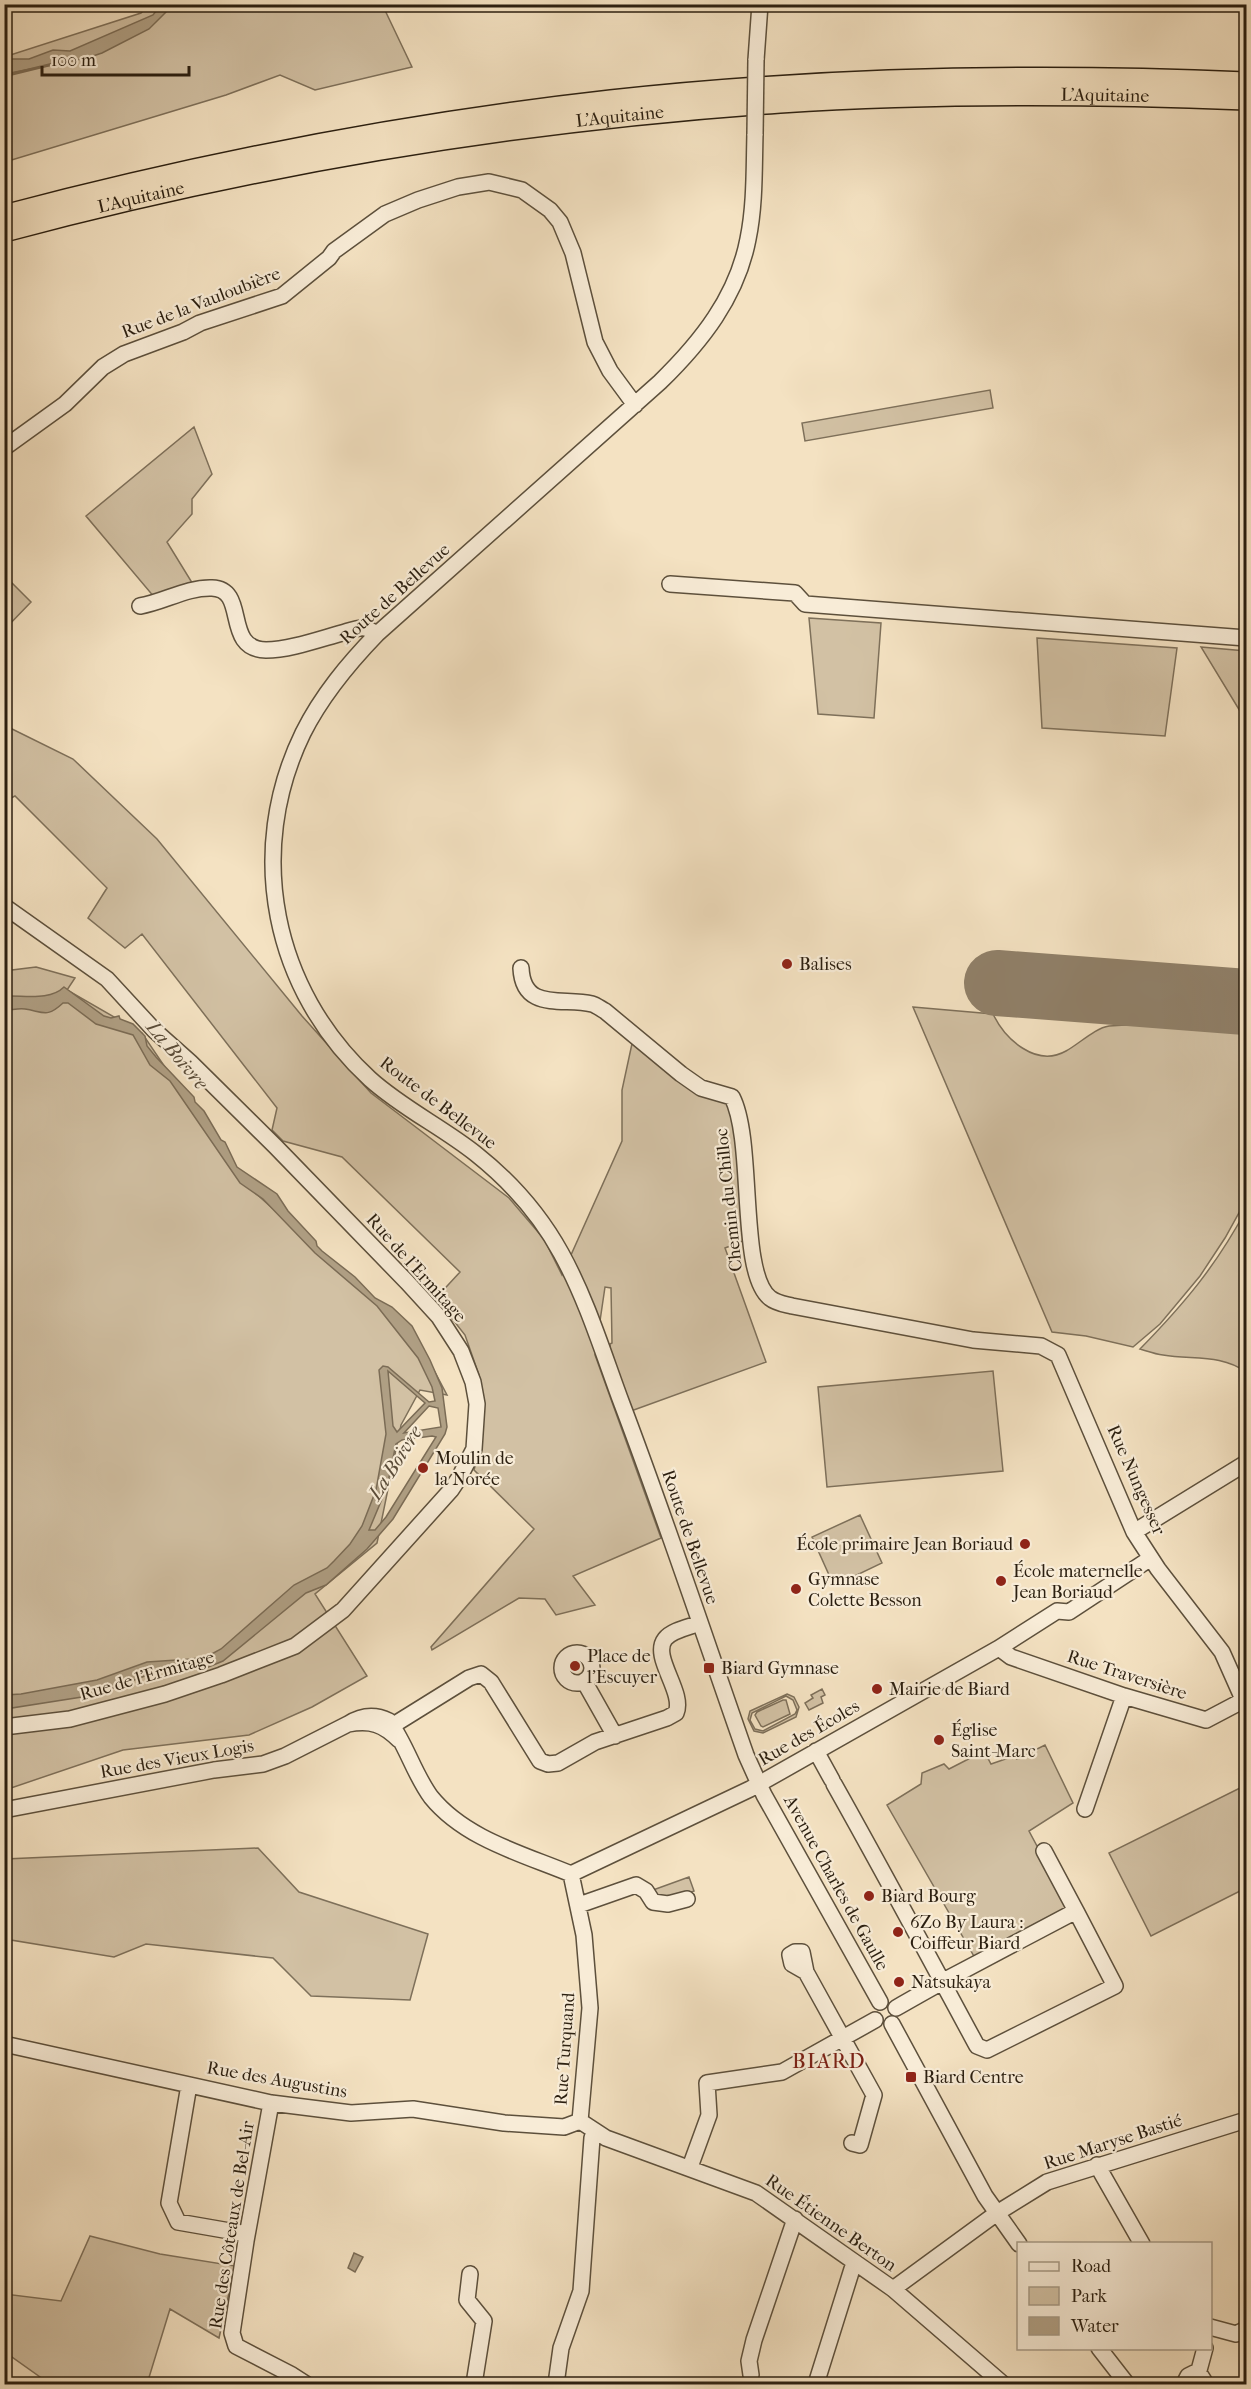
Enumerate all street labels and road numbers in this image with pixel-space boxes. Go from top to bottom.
street label: L'Aquitaine [1061,84,1150,106]
street label: L'Aquitaine [575,101,665,132]
street label: L'Aquitaine [95,177,186,217]
street label: Rue de la Vauloubière [119,263,283,343]
street label: Route de Bellevue [336,539,454,649]
street label: Route de Bellevue [375,1052,501,1154]
street label: Chemin du Chilloc [711,1127,747,1273]
street label: Rue de l’Ermitage [362,1209,470,1327]
street label: Rue Nungesser [1102,1422,1170,1538]
street label: Route de Bellevue [657,1467,723,1607]
street label: Rue Traversière [1065,1646,1190,1704]
street label: Rue de l’Ermitage [77,1647,217,1705]
street label: Rue des Écoles [754,1695,864,1770]
street label: Rue des Vieux Logis [98,1735,256,1783]
street label: Avenue Charles de Gaulle [779,1791,893,1974]
street label: Rue Turquand [551,1992,579,2106]
street label: Rue des Augustins [205,2057,349,2103]
street label: Rue Maryse Bastié [1041,2110,1185,2174]
street label: Rue des Côteaux de Bel-Air [205,2119,259,2331]
street label: Rue Étienne Berton [762,2169,902,2276]

